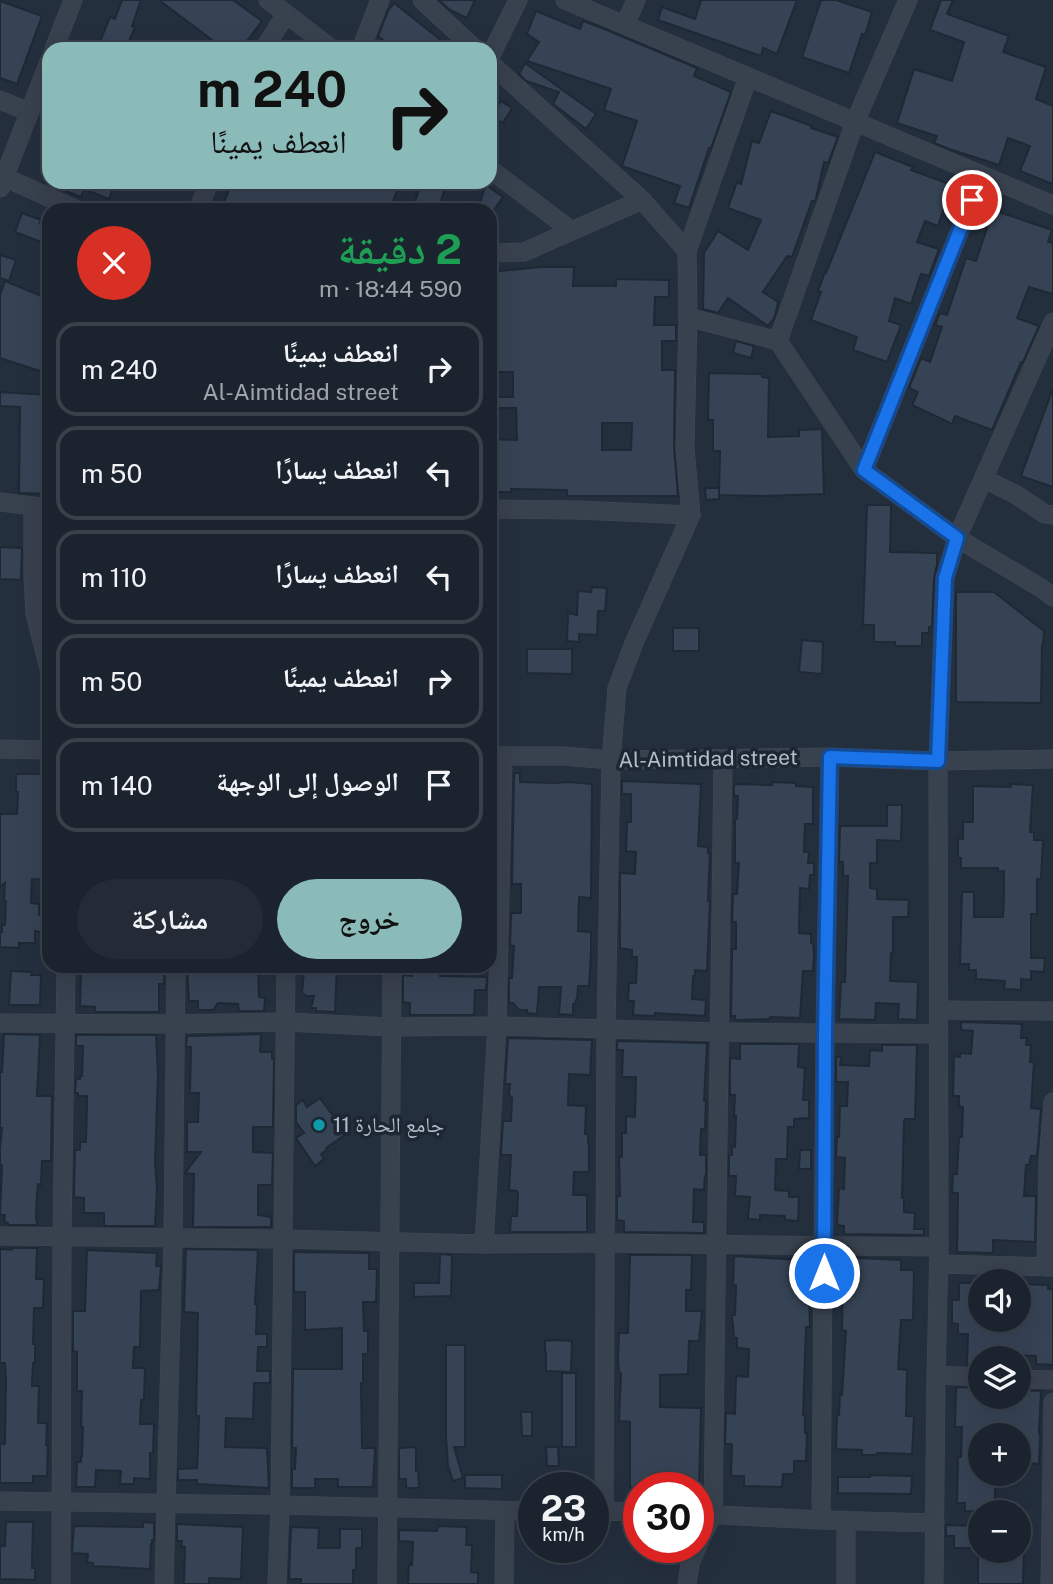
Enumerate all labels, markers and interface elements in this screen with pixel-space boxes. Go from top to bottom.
text: 240 m [197,60,347,118]
icon: right [371,70,462,161]
text: انعطف يمينًا [210,123,347,160]
pin [942,170,1002,230]
icon: arrive [953,181,991,219]
text: 2 دقيقة [338,224,462,273]
button: close [77,226,151,300]
text: 590 m · 18:44 [319,275,462,302]
text: انعطف يمينًا [283,337,399,368]
icon: right [420,350,458,388]
text: 240 m [81,354,158,385]
text: Al-Aimtidad street [202,378,399,405]
text: انعطف يسارًا [275,454,399,485]
icon: left [420,454,458,492]
text: 50 m [81,458,142,489]
text: انعطف يسارًا [275,558,399,589]
icon: left [420,558,458,596]
text: 110 m [81,562,147,593]
text: انعطف يمينًا [283,662,399,693]
icon: right [420,662,458,700]
text: 50 m [81,666,142,697]
street label: Al-Aimtidad street [618,744,798,773]
text: الوصول إلى الوجهة [216,766,399,797]
icon: arrive [420,766,458,804]
text: 140 m [81,770,153,801]
button: مشاركة [77,879,263,959]
button: خروج [277,879,462,959]
place label: جامع الحارة 11 [333,1112,444,1138]
marker: جامع الحارة 11 [311,1117,327,1133]
position arrow [787,1236,861,1310]
map controls [968,1269,1031,1563]
button: sound [968,1269,1031,1332]
button: layers [968,1346,1031,1409]
button: + [968,1423,1031,1486]
speed limit sign: 30 [623,1472,714,1563]
text: 23 [541,1488,586,1529]
button: − [968,1500,1031,1563]
text: km/h [542,1524,585,1545]

